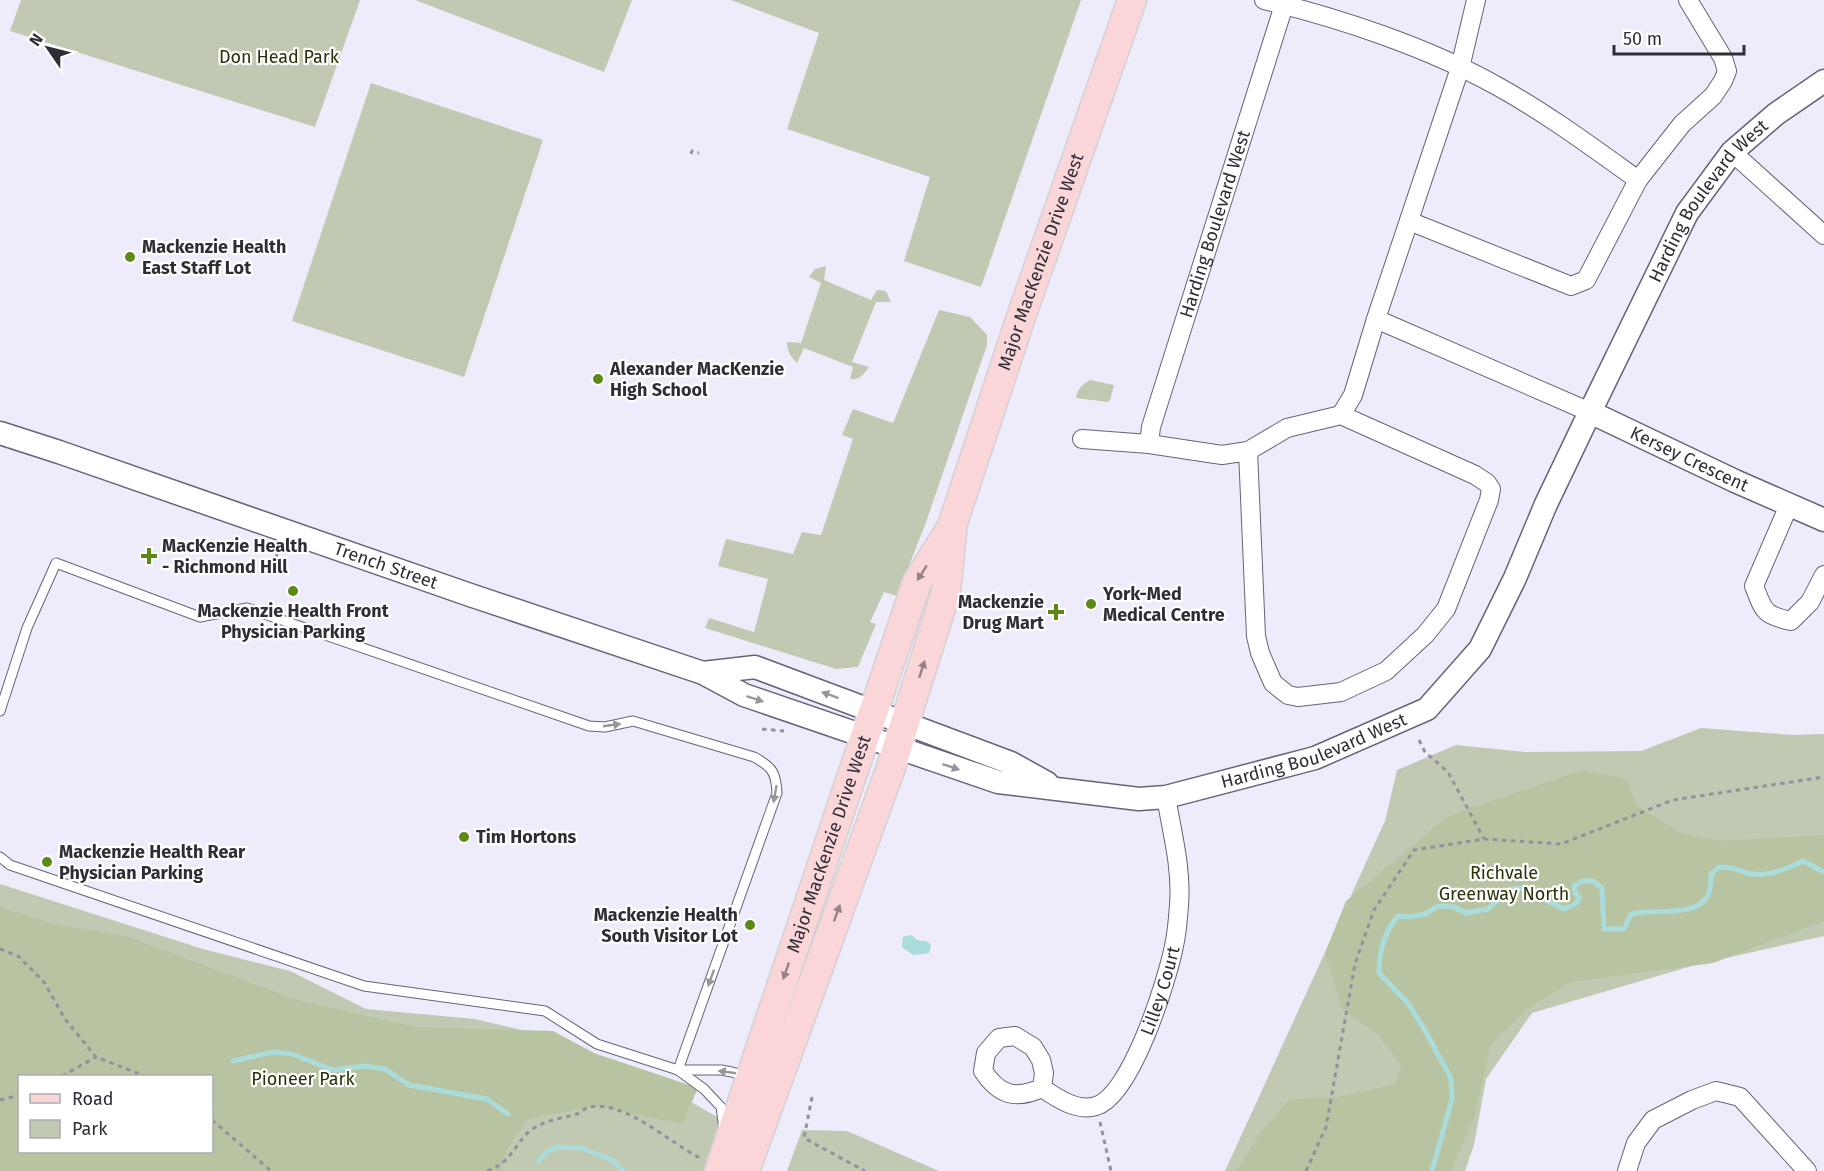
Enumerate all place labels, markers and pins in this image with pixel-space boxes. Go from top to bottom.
place label: Mackenzie Health East Staff Lot [142,236,286,279]
marker: Mackenzie Health East Staff Lot [123,250,137,264]
place label: Alexander MacKenzie High School [609,358,784,401]
marker: Alexander MacKenzie High School [591,372,605,386]
place label: MacKenzie Health - Richmond Hill [162,535,308,578]
marker: MacKenzie Health - Richmond Hill [140,547,158,565]
place label: York-Med Medical Centre [1102,583,1225,626]
marker: Mackenzie Health Front Physician Parking [286,584,300,598]
place label: Mackenzie Drug Mart [958,591,1045,634]
marker: York-Med Medical Centre [1084,597,1098,611]
place label: Mackenzie Health Front Physician Parking [197,600,390,643]
marker: Mackenzie Drug Mart [1049,605,1063,619]
place label: Tim Hortons [476,826,577,848]
marker: Tim Hortons [457,830,471,844]
place label: Mackenzie Health Rear Physician Parking [59,841,246,884]
marker: Mackenzie Health Rear Physician Parking [40,855,54,869]
place label: Mackenzie Health South Visitor Lot [594,904,739,947]
marker: Mackenzie Health South Visitor Lot [743,918,757,932]

